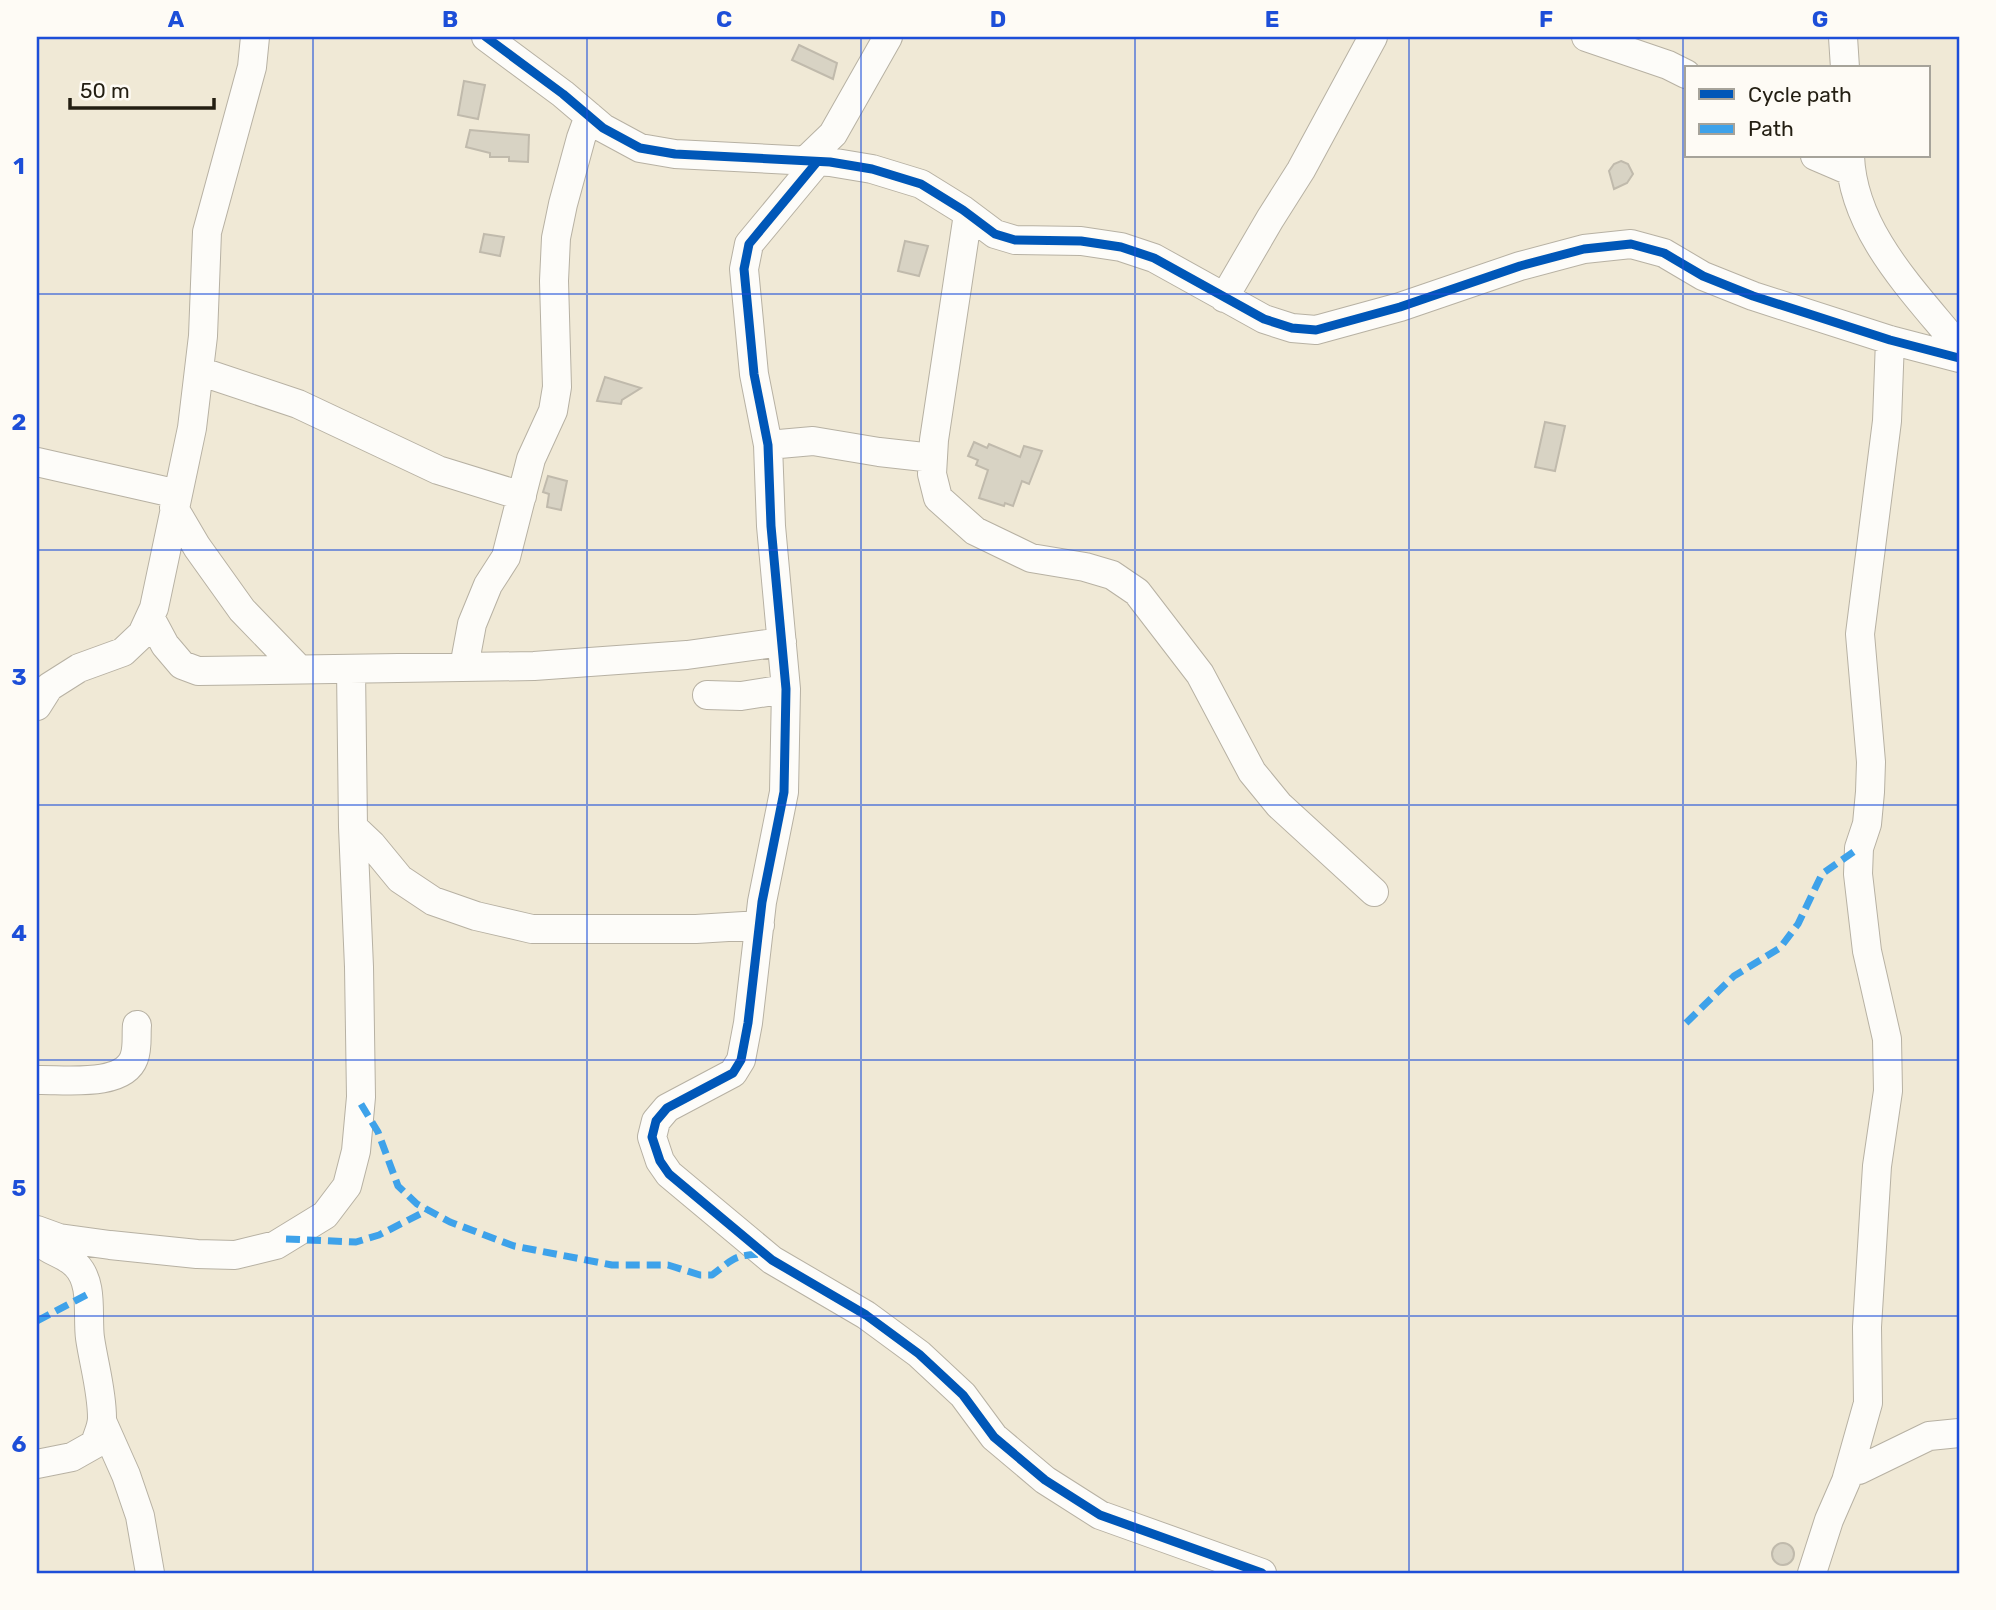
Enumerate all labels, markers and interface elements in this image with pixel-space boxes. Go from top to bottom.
text: A [168,5,185,33]
text: B [442,5,458,33]
text: C [716,5,732,33]
text: D [990,5,1006,33]
text: E [1265,5,1279,33]
text: F [1539,5,1553,33]
text: G [1812,5,1828,33]
scale bar [70,66,214,110]
legend [1685,66,1930,158]
text: 50 m [80,78,130,103]
text: Cycle path [1748,82,1852,107]
text: Path [1748,116,1794,141]
text: 1 [13,152,25,180]
text: 2 [12,408,26,436]
text: 3 [11,663,27,691]
text: 4 [11,919,27,947]
text: 5 [12,1174,27,1202]
text: 6 [12,1430,27,1458]

